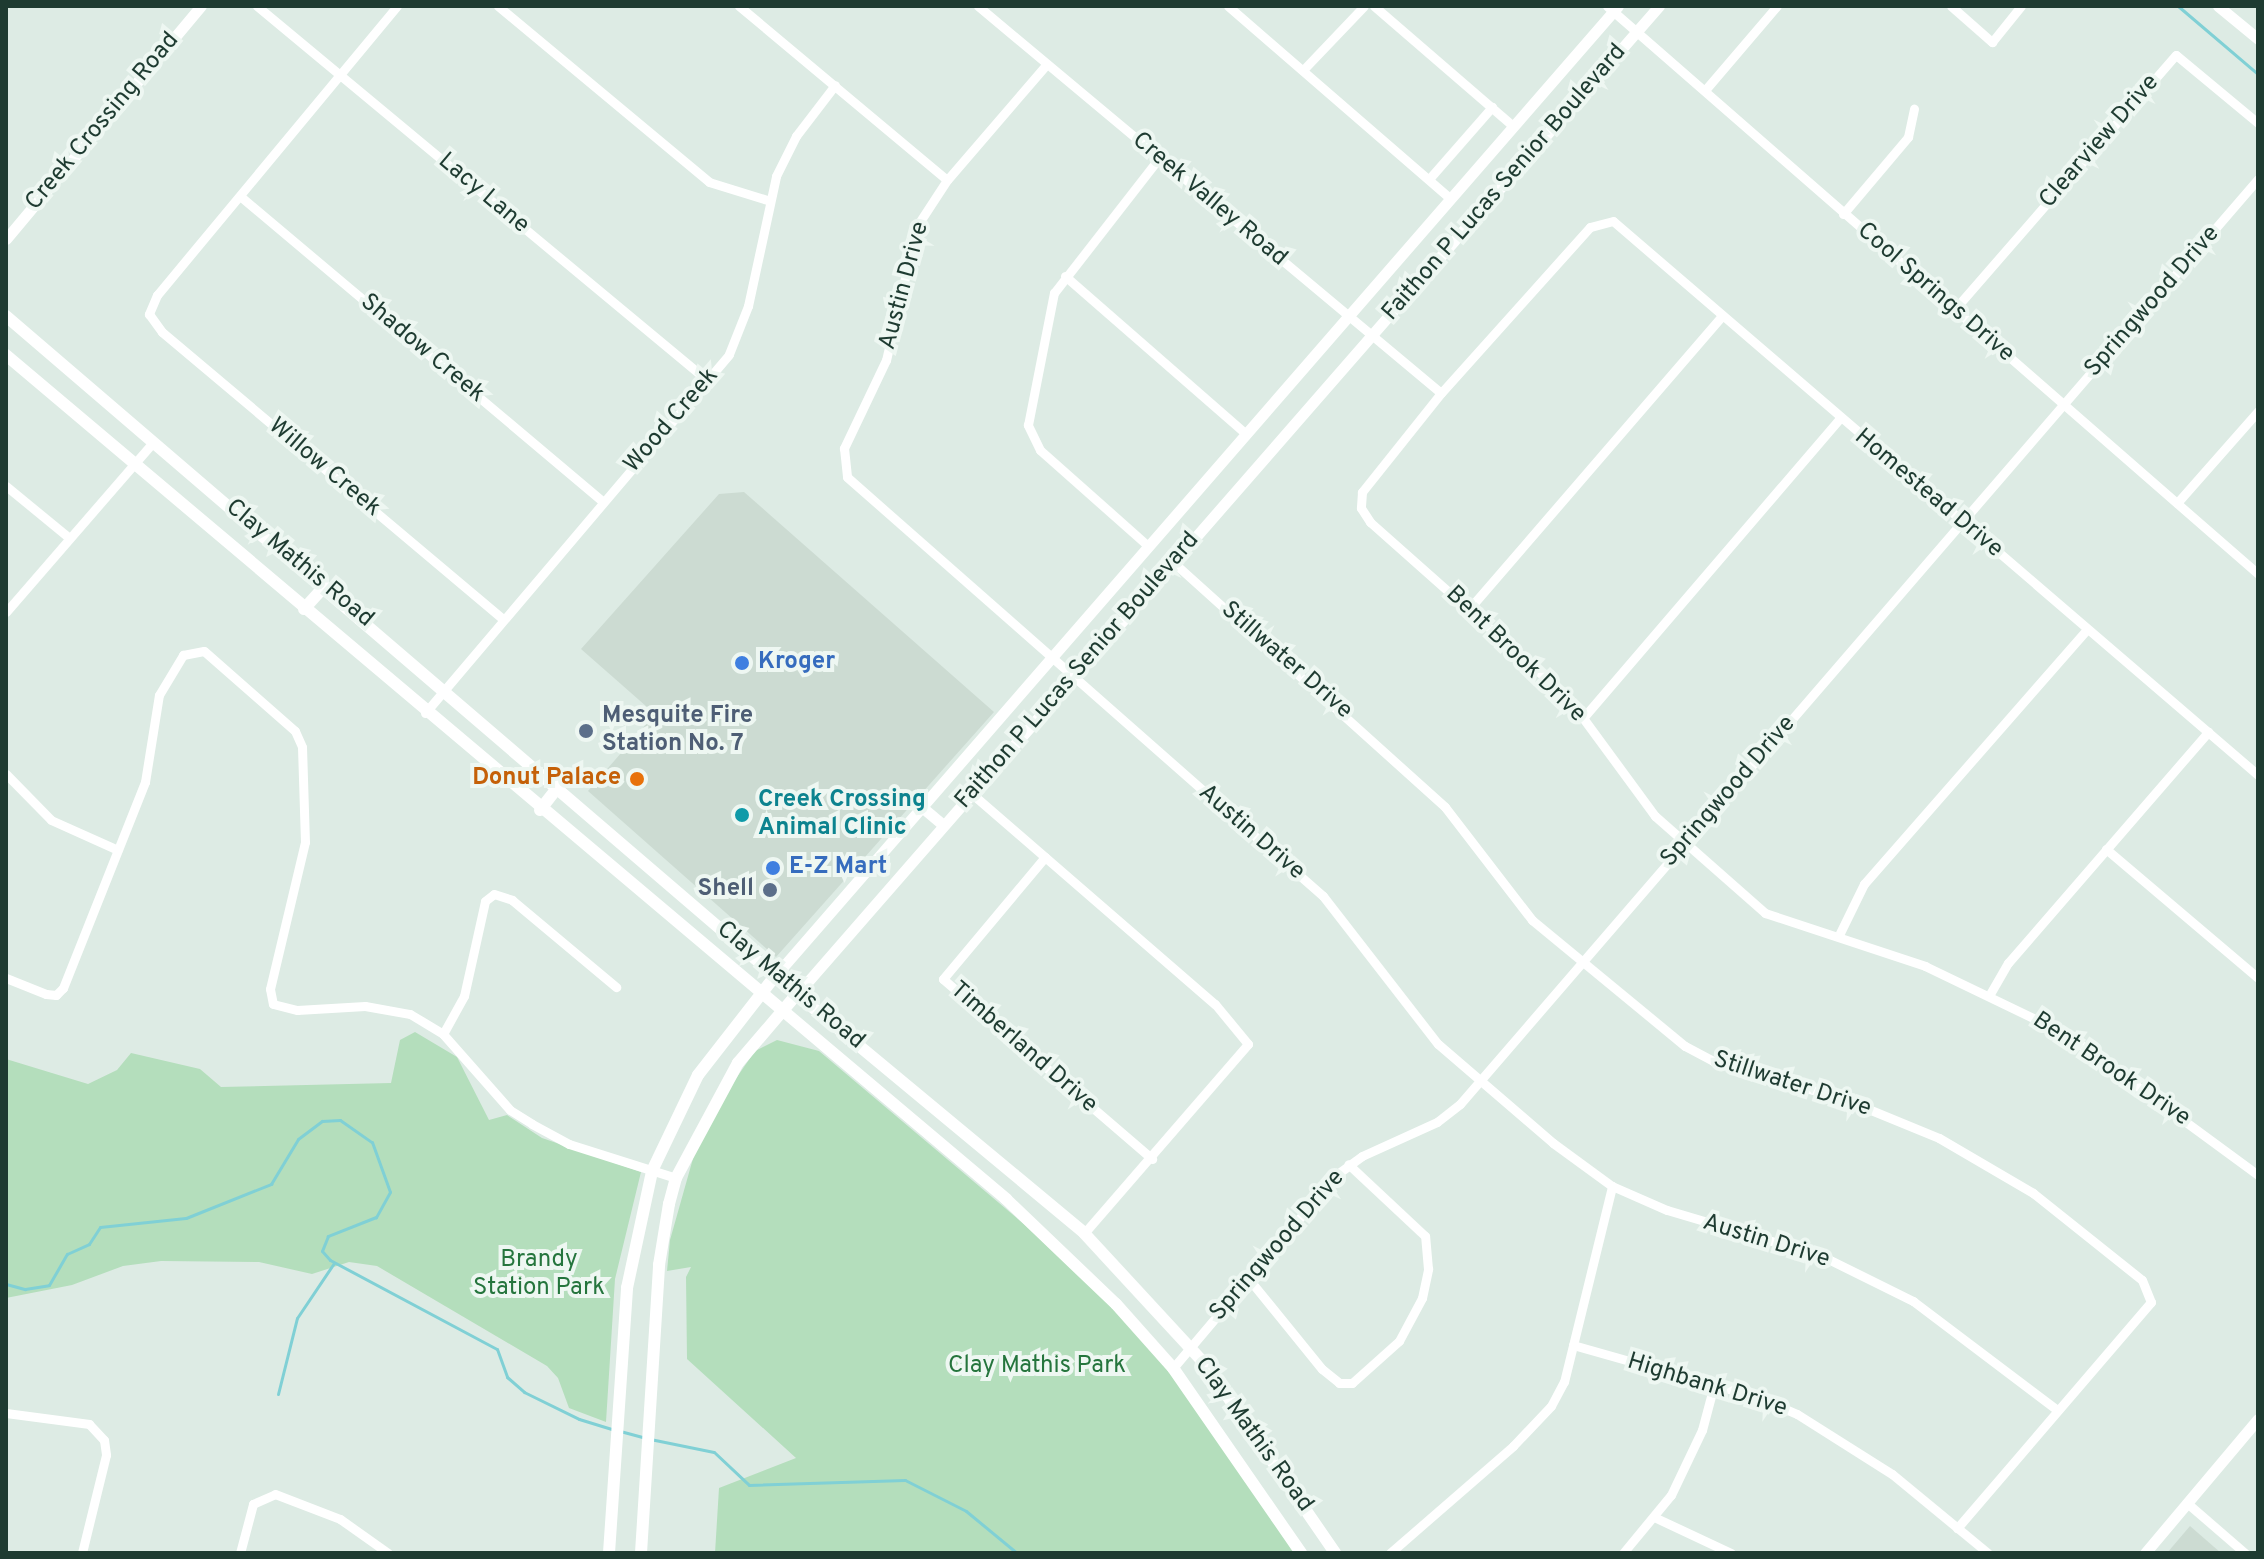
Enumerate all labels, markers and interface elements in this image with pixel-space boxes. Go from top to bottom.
street label: Creek Crossing Road [20,27,186,217]
street label: Faithon P Lucas Senior Boulevard [1377,39,1633,327]
street label: Clearview Drive [2034,69,2166,215]
street label: Creek Valley Road [1125,126,1293,274]
street label: Lacy Lane [432,148,534,240]
street label: Cool Springs Drive [1850,217,2020,369]
street label: Austin Drive [874,219,936,353]
street label: Springwood Drive [2079,220,2227,384]
street label: Shadow Creek [354,289,490,409]
street label: Wood Creek [619,363,725,479]
street label: Willow Creek [262,413,386,523]
street label: Homestead Drive [1848,423,2008,565]
street label: Clay Mathis Road [219,494,379,634]
street label: Faithon P Lucas Senior Boulevard [950,527,1206,815]
street label: Bent Brook Drive [1439,581,1591,729]
street label: Stillwater Drive [1215,596,1357,726]
place label: Kroger [758,649,835,677]
marker: Kroger [733,654,751,672]
place label: Mesquite Fire Station No. 7 [602,703,753,759]
street label: Springwood Drive [1655,710,1803,874]
marker: Mesquite Fire Station No. 7 [577,722,595,740]
place label: Donut Palace [472,765,621,793]
marker: Donut Palace [628,770,646,788]
street label: Austin Drive [1192,779,1310,887]
place label: Creek Crossing Animal Clinic [758,787,926,843]
marker: Creek Crossing Animal Clinic [733,806,751,824]
place label: E-Z Mart [789,854,887,882]
marker: E-Z Mart [764,859,782,877]
place label: Shell [698,876,754,904]
marker: Shell [761,881,779,899]
street label: Clay Mathis Road [710,916,870,1056]
street label: Timberland Drive [943,976,1103,1120]
street label: Bent Brook Drive [2027,1007,2195,1133]
street label: Stillwater Drive [1709,1046,1875,1124]
street label: Springwood Drive [1204,1164,1352,1328]
street label: Austin Drive [1699,1209,1833,1275]
park label: Brandy Station Park [473,1247,605,1303]
street label: Highbank Drive [1624,1348,1790,1424]
street label: Clay Mathis Road [1187,1352,1319,1518]
park label: Clay Mathis Park [948,1353,1126,1381]

